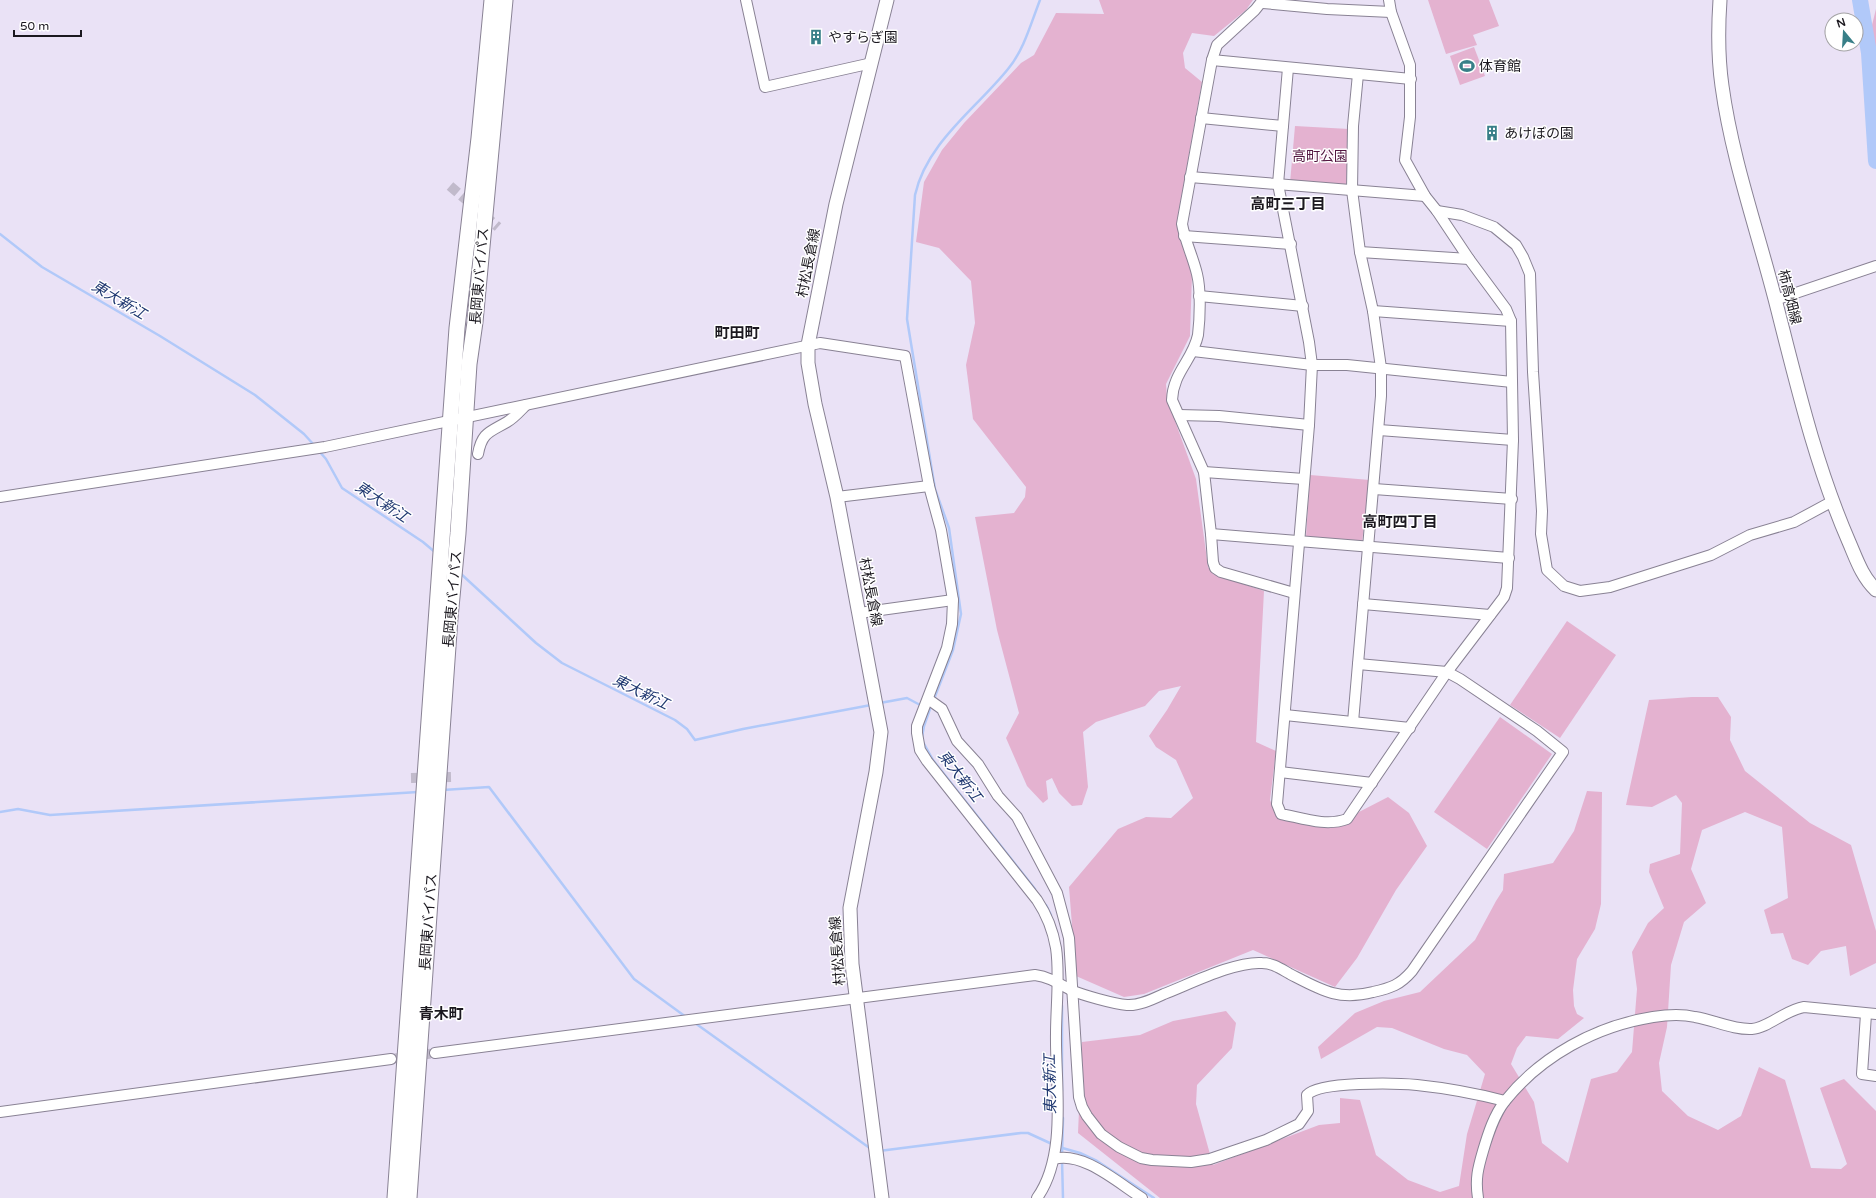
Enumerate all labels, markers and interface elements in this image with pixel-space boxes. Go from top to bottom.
scale bar [14,12,81,38]
north arrow [1824,12,1864,52]
text: N [1835,15,1847,31]
text: 50 m [20,19,49,33]
building icon: やすらぎ園 [807,28,825,46]
place label: やすらぎ園 [828,29,898,46]
sports icon: 体育館 [1458,57,1476,75]
place label: 体育館 [1479,58,1521,75]
building icon: あけぼの園 [1483,124,1501,142]
place label: あけぼの園 [1504,125,1574,142]
park label: 高町公園 [1292,148,1348,165]
district label: 高町三丁目 [1250,195,1326,213]
street label: 長岡東バイパス [467,227,492,325]
street label: 村松長倉線 [793,227,824,299]
street label: 柿高畑線 [1774,268,1805,326]
water label: 東大新江 [89,277,151,324]
district label: 町田町 [714,324,760,342]
water label: 東大新江 [352,478,414,527]
district label: 高町四丁目 [1362,513,1438,531]
street label: 長岡東バイパス [440,550,465,648]
street label: 村松長倉線 [855,556,886,628]
water label: 東大新江 [610,671,674,714]
water label: 東大新江 [934,747,987,807]
street label: 長岡東バイパス [417,873,440,971]
street label: 村松長倉線 [827,915,848,986]
district label: 青木町 [418,1005,464,1023]
water label: 東大新江 [1040,1052,1060,1114]

